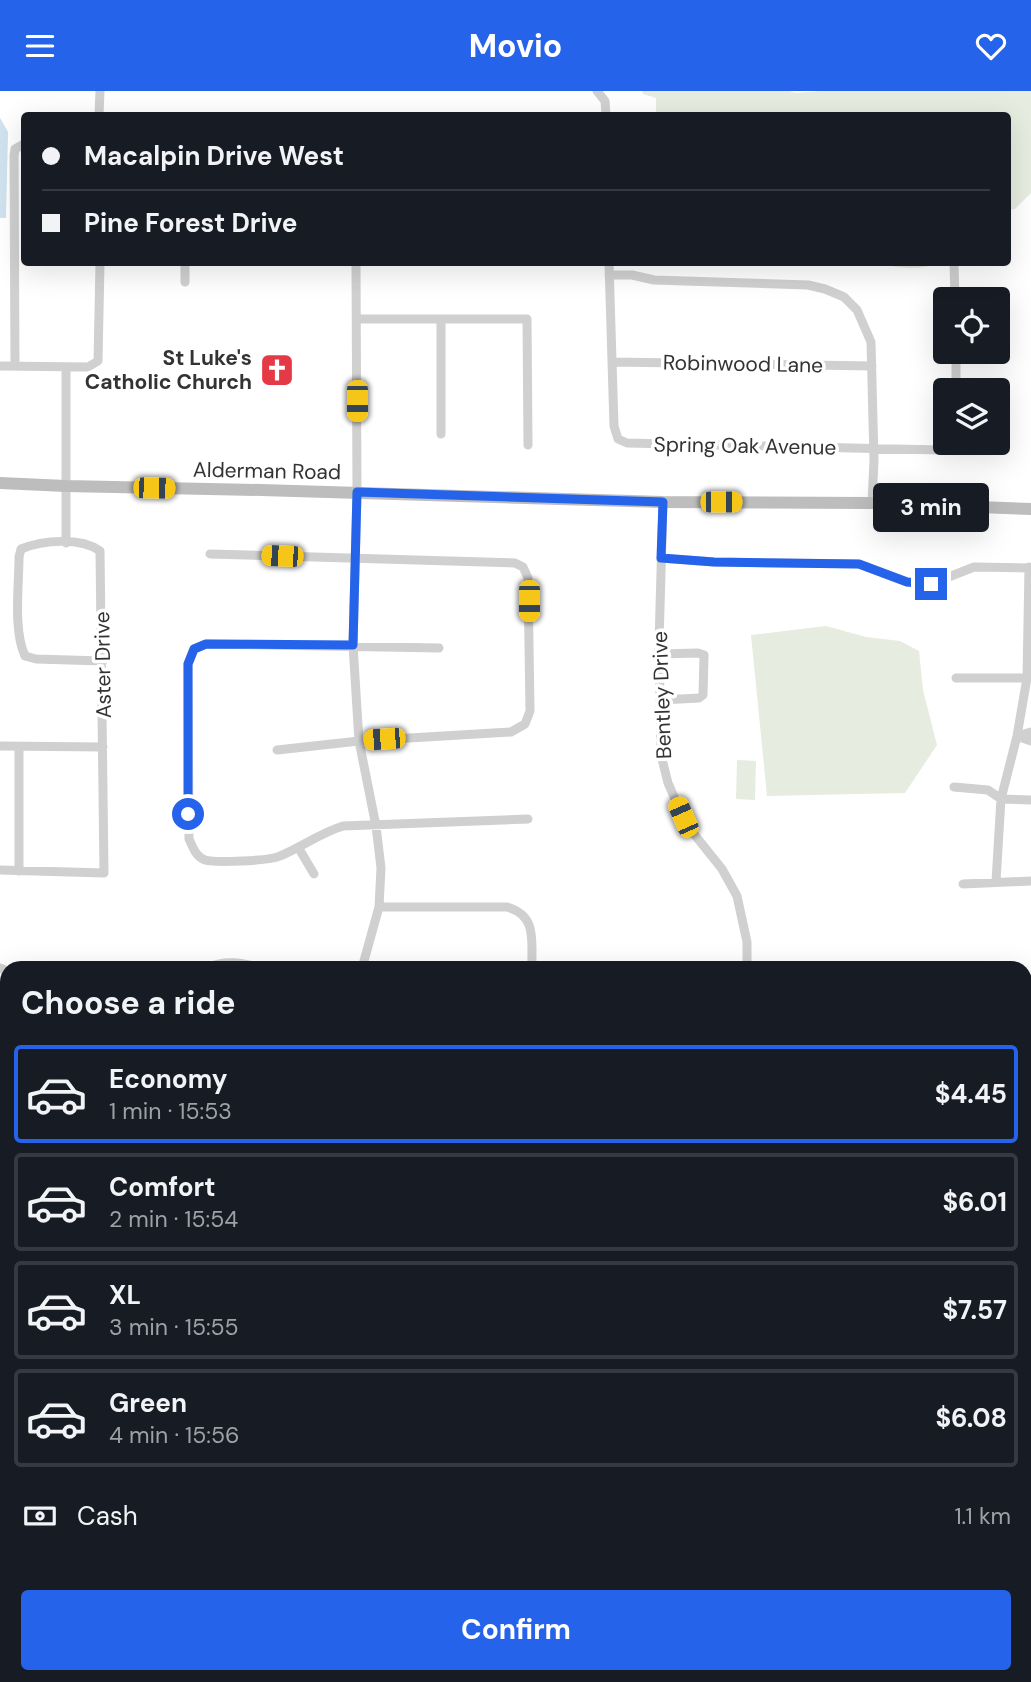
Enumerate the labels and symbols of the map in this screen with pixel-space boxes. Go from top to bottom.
place label: St Luke's Catholic Church [85,344,252,396]
street label: Robinwood Lane [663,349,823,379]
church icon: St Luke's Catholic Church [258,351,296,389]
car [347,380,368,422]
street label: Spring Oak Avenue [653,430,837,462]
street label: Alderman Road [193,456,341,486]
car [133,477,176,499]
callout: 3 min [873,483,989,531]
car [701,492,743,513]
car [261,545,304,567]
route end [915,568,947,600]
car [519,580,540,622]
street label: Aster Drive [88,611,118,719]
street label: Bentley Drive [646,630,678,759]
car [363,727,406,751]
car [665,794,702,840]
route start [172,798,204,830]

